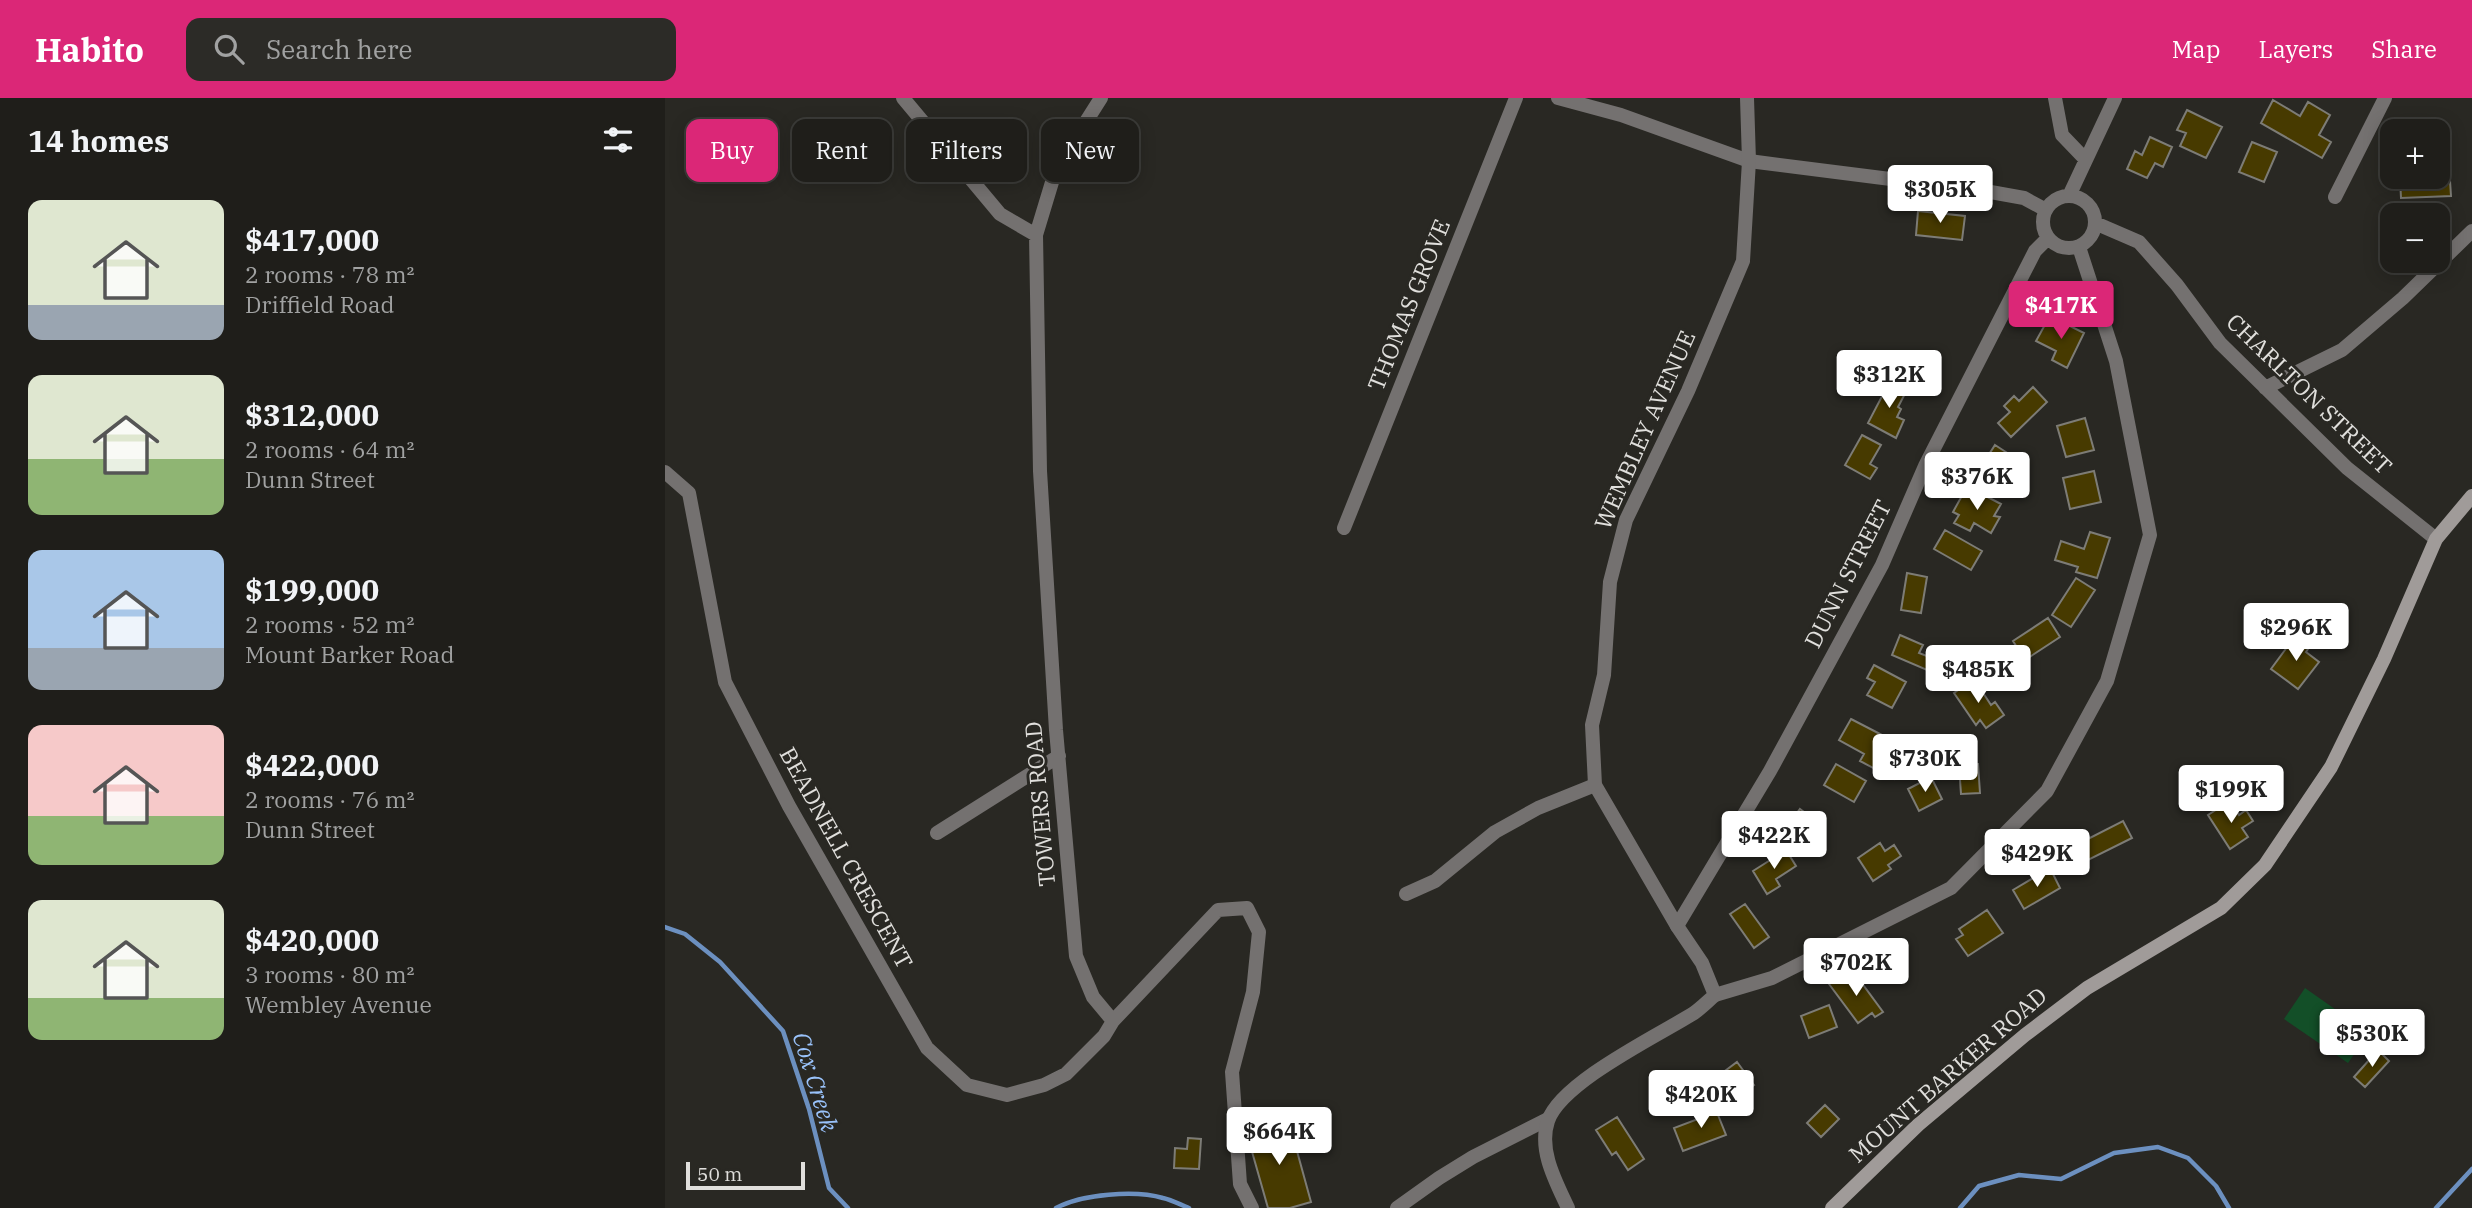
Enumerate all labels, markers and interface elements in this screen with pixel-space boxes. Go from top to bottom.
search box [186,18,676,81]
text: Habito [35,28,144,71]
icon: search [210,30,248,68]
text: Search here [266,32,412,66]
text: Map [2172,33,2220,65]
text: Layers [2258,33,2333,65]
text: Share [2371,33,2437,65]
chip: Buy [686,119,778,182]
chip: Rent [792,119,892,182]
chip: Filters [906,119,1027,182]
chip: New [1041,119,1139,182]
map controls [2380,119,2450,273]
button: + [2380,119,2450,189]
text: 14 homes [28,121,169,160]
icon: filters [599,121,637,159]
pin: $305K [1891,166,1989,225]
text: $305K [1904,173,1976,203]
button: − [2380,203,2450,273]
street label: THOMAS GROVE [1360,215,1456,395]
text: $417,000 [245,220,379,259]
icon: home [84,228,168,312]
text: 2 rooms · 78 m² [245,259,415,289]
pin: $417K [2012,282,2110,341]
text: Driffield Road [245,289,395,319]
text: $417K [2025,289,2097,319]
street label: CHARLTON STREET [2221,306,2399,480]
street label: WEMBLEY AVENUE [1587,326,1701,534]
pin: $312K [1840,350,1938,410]
text: $312K [1853,358,1925,388]
text: $312,000 [245,395,379,434]
icon: home [84,403,168,487]
text: 2 rooms · 64 m² [245,434,415,464]
pin: $376K [1928,452,2026,512]
text: $376K [1941,460,2013,490]
text: Dunn Street [245,464,375,494]
street label: DUNN STREET [1797,494,1897,653]
text: $199,000 [245,570,379,609]
icon: home [84,578,168,662]
pin: $296K [2247,603,2345,663]
text: 2 rooms · 52 m² [245,609,415,639]
text: $296K [2260,611,2332,641]
text: Mount Barker Road [245,639,454,669]
pin: $485K [1929,646,2027,705]
text: $485K [1942,653,2014,683]
street label: TOWERS ROAD [1017,720,1061,888]
pin: $730K [1876,734,1974,794]
street label: BEADNELL CRESCENT [773,741,920,974]
text: $730K [1889,742,1961,772]
text: $422,000 [245,745,379,784]
icon: home [84,753,168,837]
pin: $199K [2182,766,2280,825]
text: $199K [2195,773,2267,803]
text: 2 rooms · 76 m² [245,784,415,814]
pin: $422K [1725,812,1823,871]
text: Dunn Street [245,814,375,844]
text: $422K [1738,819,1810,849]
pin: $429K [1988,830,2086,889]
text: $429K [2001,837,2073,867]
text: $420,000 [245,920,379,959]
icon: home [84,928,168,1012]
pin: $702K [1807,939,1905,998]
text: $702K [1820,946,1892,976]
text: 3 rooms · 80 m² [245,959,415,989]
street label: MOUNT BARKER ROAD [1842,980,2053,1168]
text: Wembley Avenue [245,989,432,1019]
pin: $530K [2323,1010,2421,1069]
text: $530K [2336,1017,2408,1047]
water label: Cox Creek [786,1028,846,1136]
pin: $420K [1652,1070,1750,1130]
text: $420K [1665,1078,1737,1108]
pin: $664K [1230,1108,1328,1167]
text: $664K [1243,1115,1315,1145]
scale bar [686,1159,805,1191]
text: 50 m [697,1162,742,1186]

